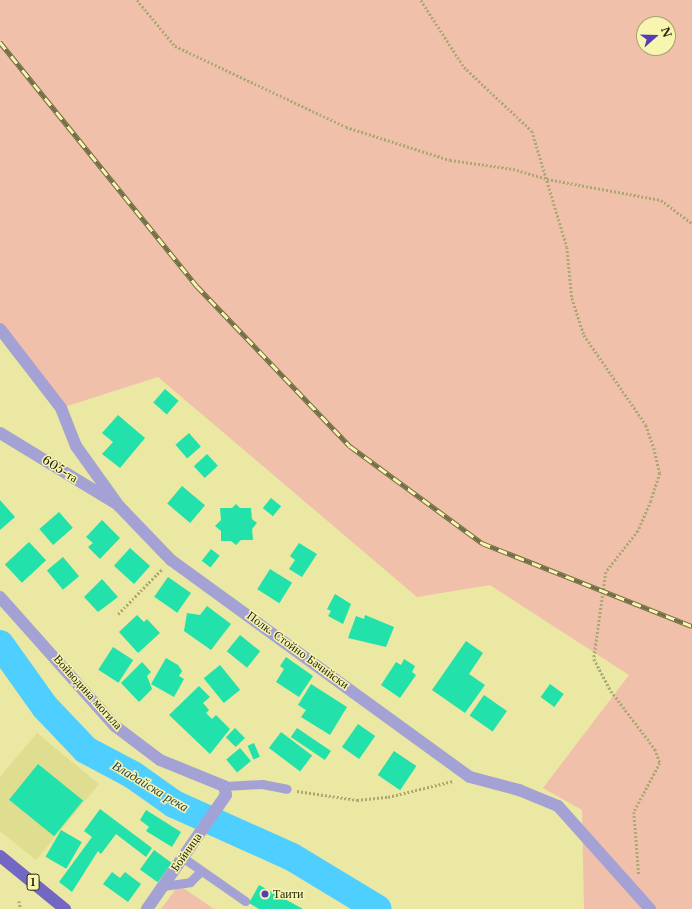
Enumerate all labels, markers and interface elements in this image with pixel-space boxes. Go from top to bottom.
north arrow [636,16,676,56]
text: N [658,25,675,39]
street label: 605-та [39,452,81,486]
street label: Полк. Стойно Бачийски [244,608,352,692]
street label: Войводина могила [51,652,125,732]
water label: Владайска река [109,758,191,816]
street label: Бойница [168,830,204,874]
road number: 1 [26,873,40,891]
place label: Таити [273,887,303,901]
marker: Таити [260,889,270,899]

